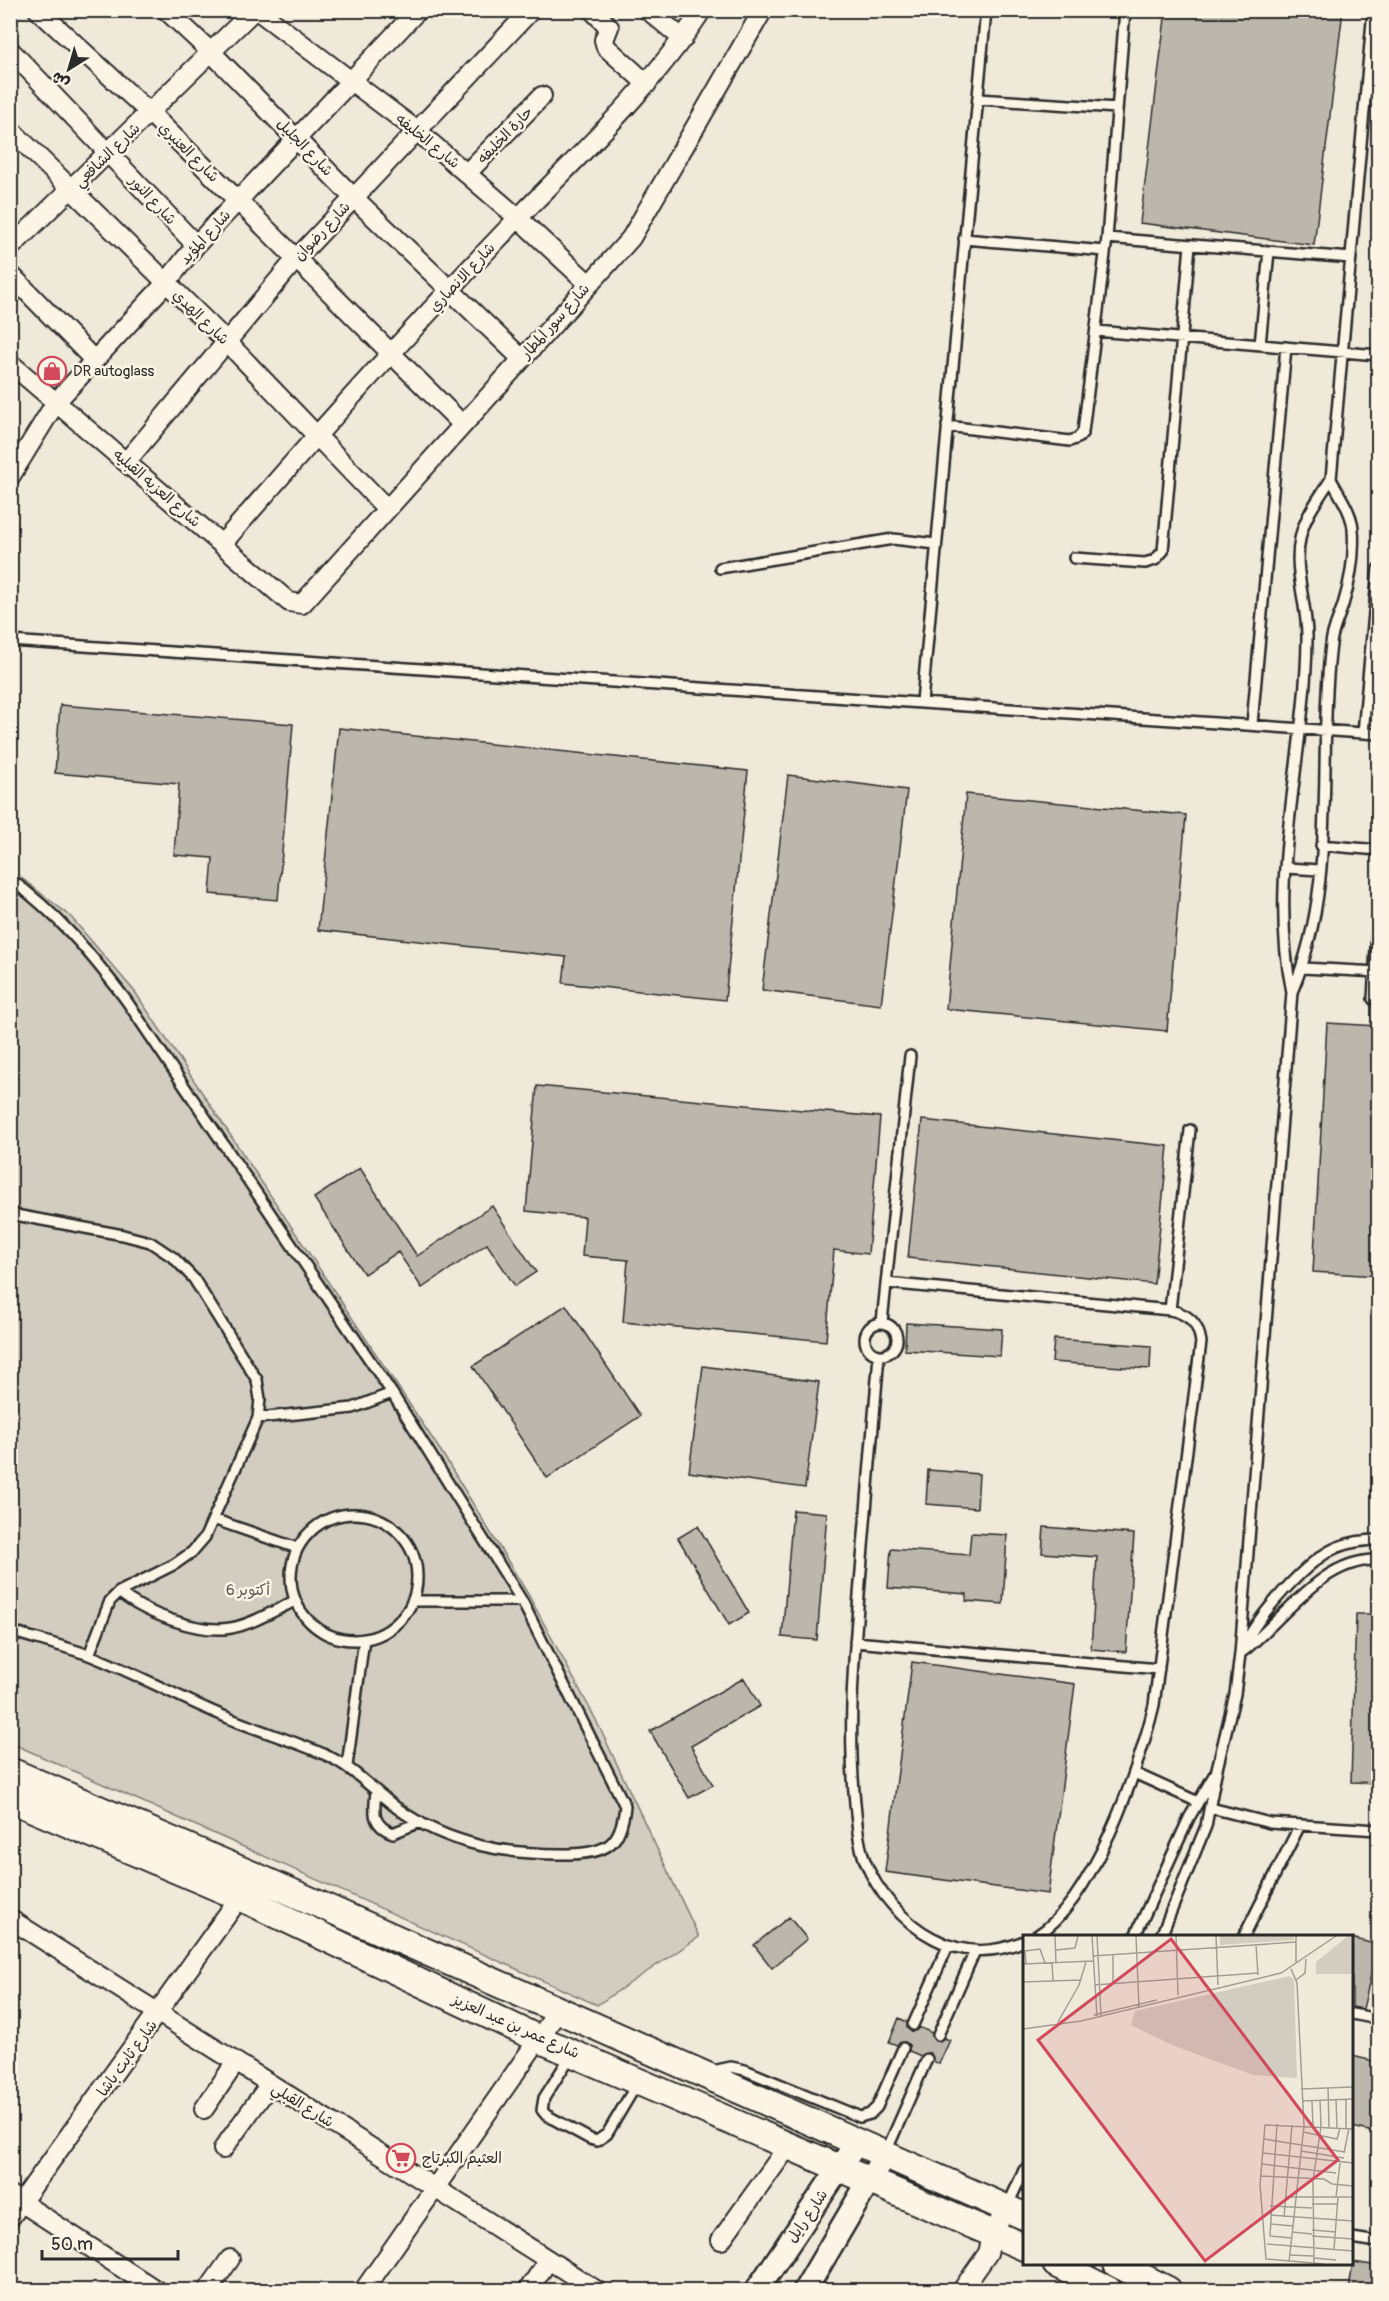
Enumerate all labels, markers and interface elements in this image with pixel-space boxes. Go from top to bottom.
north arrow [39,39,99,99]
text: ش [48,67,74,93]
street label: حارة الخليفه [473,103,537,168]
street label: شارع الخليفه [392,110,464,173]
street label: شارع الجليل [272,114,337,180]
street label: شارع العنبري [154,118,223,187]
street label: شارع الشافعي [70,119,146,194]
street label: شارع النور [124,171,180,229]
street label: شارع رضوان [290,198,355,265]
street label: شارع المؤيد [176,206,235,269]
street label: شارع الانصاري [425,239,500,317]
street label: شارع سور المطار [516,280,594,364]
street label: شارع الهدي [168,286,233,350]
shop icon: DR autoglass [36,355,68,387]
place label: DR autoglass [73,362,154,381]
street label: شارع العزبه القبليه [109,445,204,532]
park label: 6 أكتوبر [226,1581,270,1600]
inset map [1023,1935,1353,2265]
street label: شارع عمر بن عبد العزيز [447,1989,582,2063]
street label: شارع ثابت باشا [93,2016,162,2100]
street label: شارع القبلي [267,2079,337,2135]
supermarket icon: العثيم الكبرتاج [385,2142,417,2174]
place label: العثيم الكبرتاج [422,2149,502,2169]
street label: شارع رايل [783,2186,832,2246]
scale bar [42,2223,178,2261]
text: 50 m [51,2233,93,2256]

